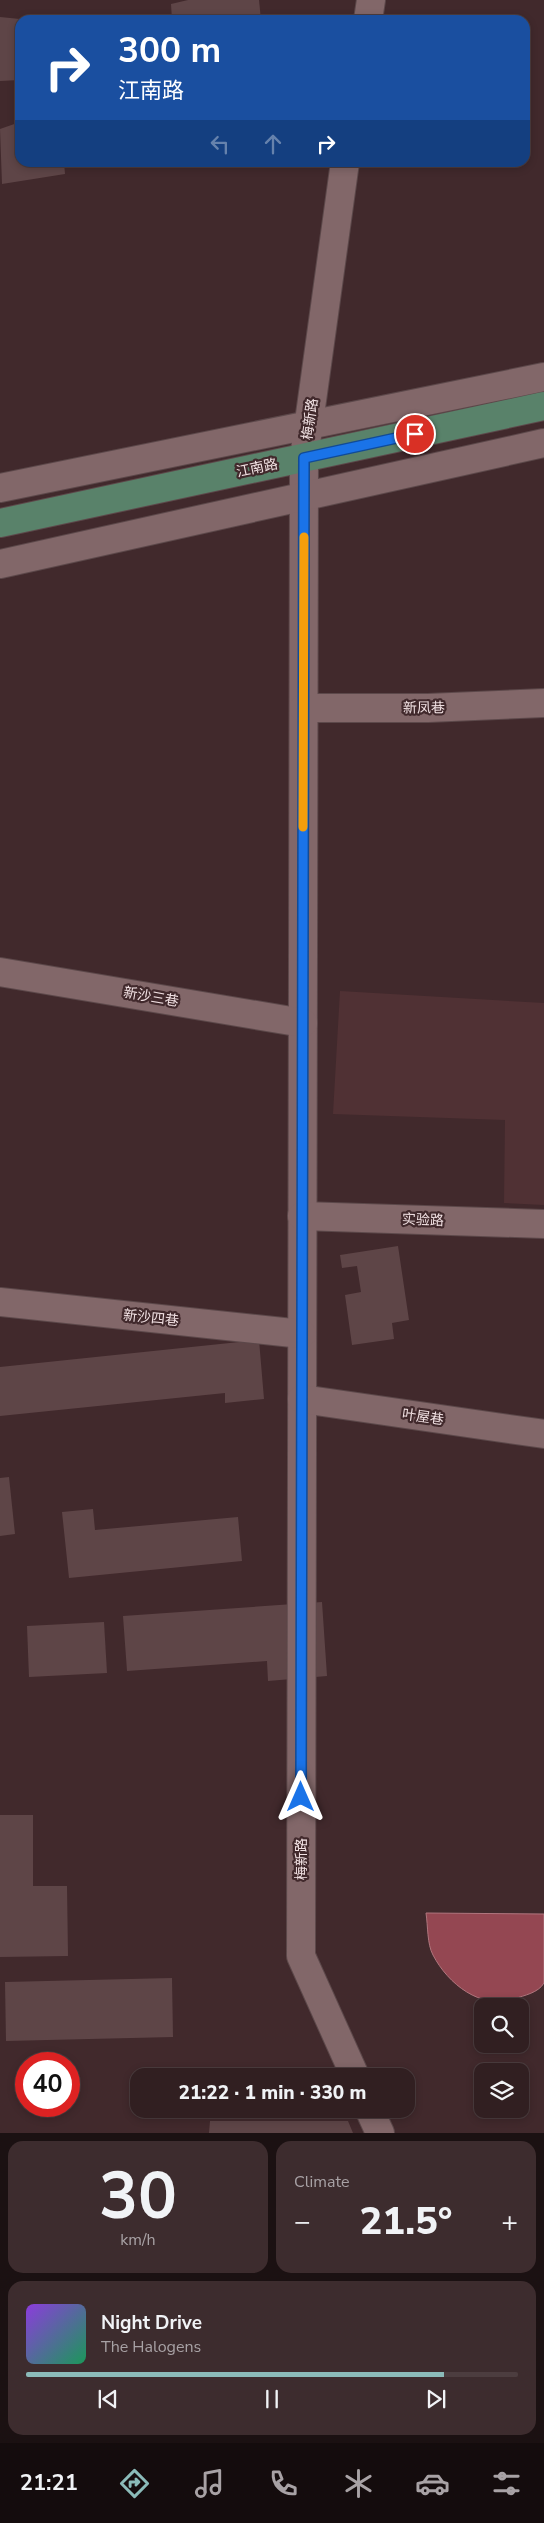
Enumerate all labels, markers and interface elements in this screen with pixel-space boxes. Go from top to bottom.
text: 300 m [118,27,221,74]
icon: right [35,35,100,100]
text: 江南路 [118,76,184,106]
icon: left [206,130,234,158]
icon: ahead [259,130,287,158]
icon: right [312,130,340,158]
street label: 梅新路 [298,397,322,441]
pin [394,413,436,455]
icon: arrive [401,420,429,448]
street label: 江南路 [234,454,280,482]
street label: 新凤巷 [403,698,445,718]
street label: 新沙三巷 [122,983,180,1011]
street label: 实验路 [402,1210,444,1230]
street label: 新沙四巷 [122,1306,180,1330]
street label: 叶屋巷 [401,1405,445,1429]
position arrow [274,1770,326,1822]
street label: 梅新路 [292,1838,311,1880]
map controls [474,1998,529,2118]
button: search [474,1998,529,2053]
speed limit sign: 40 [15,2052,80,2117]
button: layers [474,2063,529,2118]
text: 21:22 · 1 min · 330 m [179,2080,366,2106]
text: 30 [99,2152,177,2241]
text: Climate [294,2171,349,2193]
text: 21.5° [360,2196,452,2247]
text: − [294,2203,311,2241]
text: + [501,2203,518,2241]
text: km/h [120,2229,156,2251]
text: Night Drive [101,2310,202,2336]
text: The Halogens [101,2336,201,2358]
icon: previous [94,2385,122,2413]
icon: pause [258,2385,286,2413]
icon: next [422,2385,450,2413]
icon: directions [117,2466,152,2501]
icon: music [192,2466,227,2501]
icon: phone [266,2466,301,2501]
icon: climate [341,2466,376,2501]
icon: car [415,2466,450,2501]
icon: filters [489,2466,524,2501]
text: 21:21 [20,2468,78,2498]

